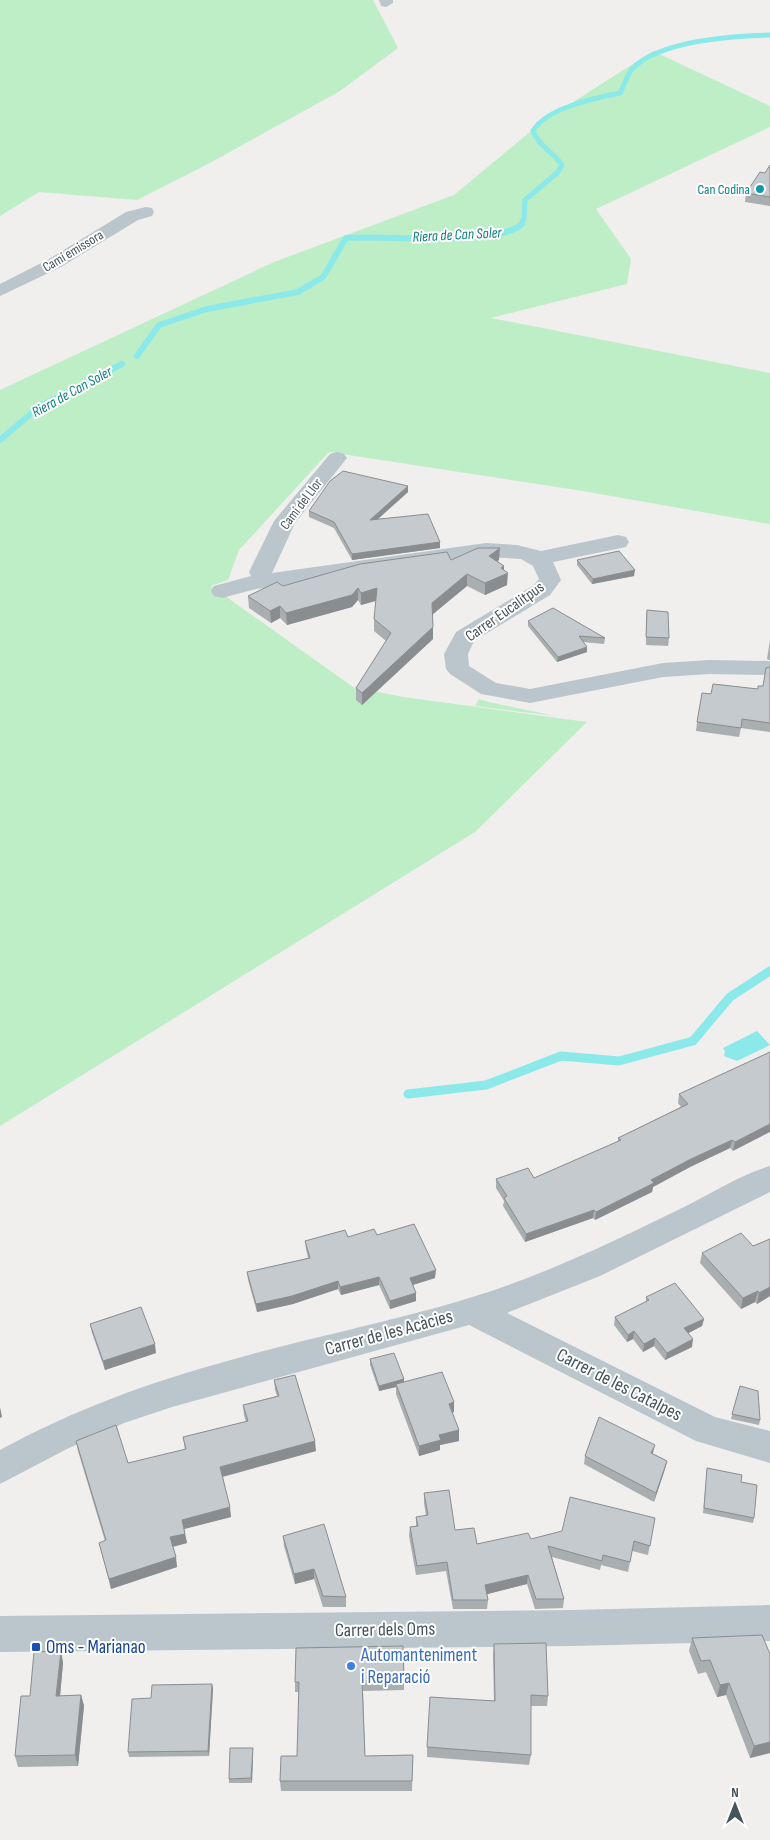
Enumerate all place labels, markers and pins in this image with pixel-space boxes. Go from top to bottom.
place label: Can Codina [698,181,750,198]
marker: Can Codina [754,183,766,195]
place label: Oms - Marianao [46,1636,146,1659]
marker: Oms - Marianao [30,1641,42,1653]
place label: Automanteniment i Reparació [360,1644,477,1689]
marker: Automanteniment i Reparació [345,1660,357,1672]

